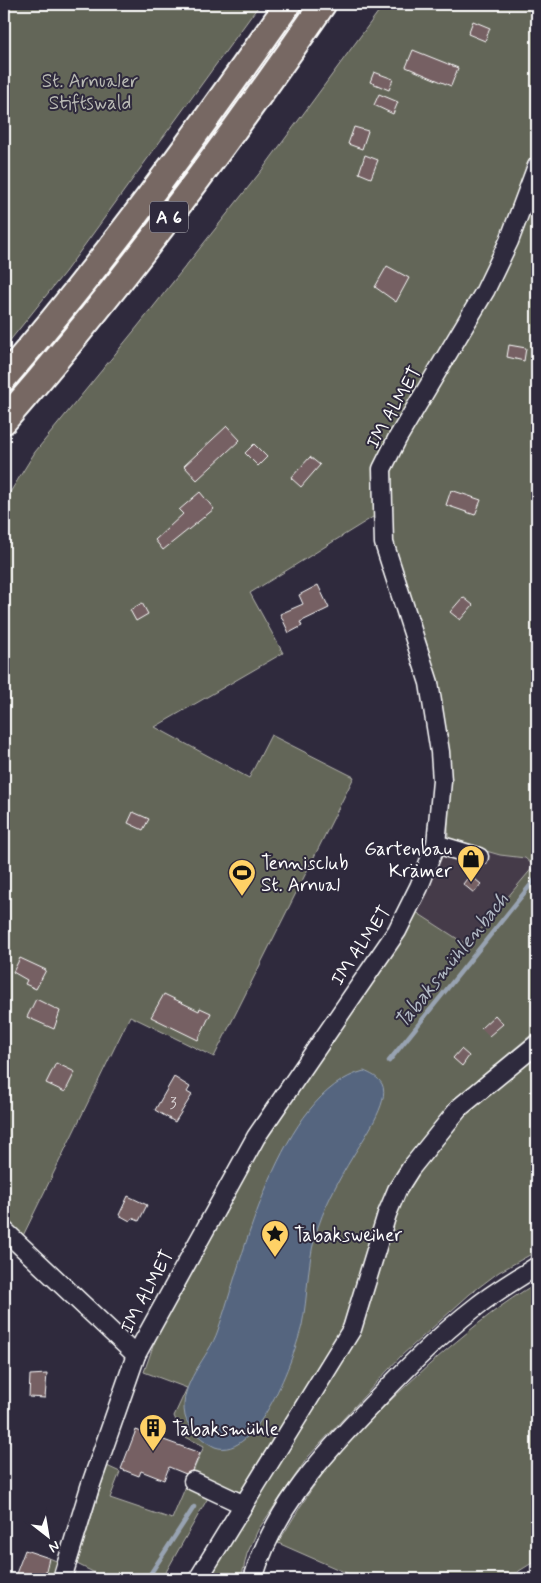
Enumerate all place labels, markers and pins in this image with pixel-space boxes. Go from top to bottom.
place label: Gartenbau Krämer [364,837,452,884]
shop icon: Gartenbau Krämer [456,844,486,883]
place label: Tennisclub St. Arnual [261,851,348,898]
sports icon: Tennisclub St. Arnual [227,858,257,897]
place icon: Tabaksweiher [260,1219,290,1258]
place label: Tabaksweiher [294,1223,402,1248]
building icon: Tabaksmühle [138,1413,168,1452]
place label: Tabaksmühle [172,1417,279,1442]

